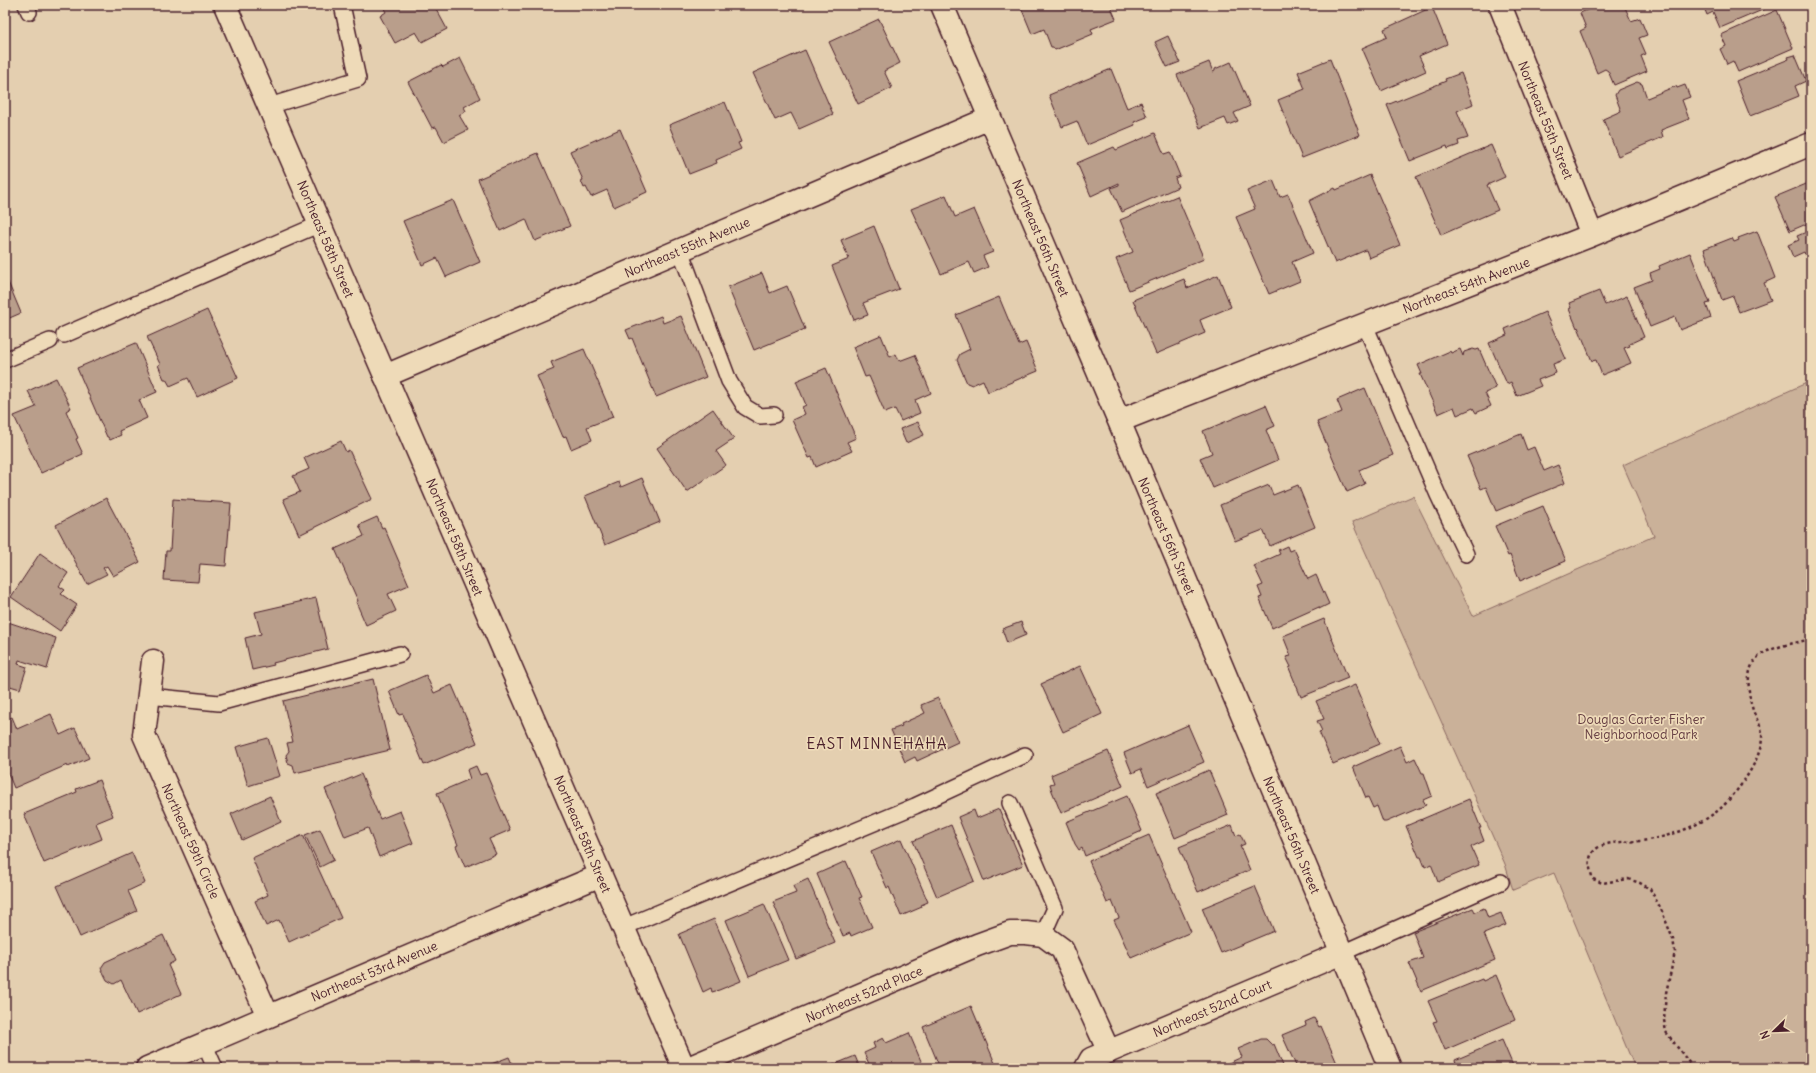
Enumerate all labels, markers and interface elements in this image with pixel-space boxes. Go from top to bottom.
street label: Northeast 55th Street [1514,59,1577,182]
street label: Northeast 56th Street [1008,177,1073,300]
street label: Northeast 58th Street [293,178,358,301]
street label: Northeast 55th Avenue [622,213,753,282]
street label: Northeast 54th Avenue [1400,253,1532,318]
street label: Northeast 56th Street [1134,475,1199,598]
street label: Northeast 58th Street [422,476,487,599]
park label: Douglas Carter Fisher Neighborhood Park [1577,711,1705,743]
district label: EAST MINNEHAHA [806,734,948,753]
street label: Northeast 58th Street [550,773,615,896]
street label: Northeast 56th Street [1259,774,1324,897]
street label: Northeast 59th Circle [158,781,224,901]
street label: Northeast 53rd Avenue [309,937,440,1006]
street label: Northeast 52nd Place [803,962,925,1027]
street label: Northeast 52nd Court [1150,976,1275,1041]
north arrow [1754,1011,1794,1051]
text: N [1757,1029,1773,1041]

